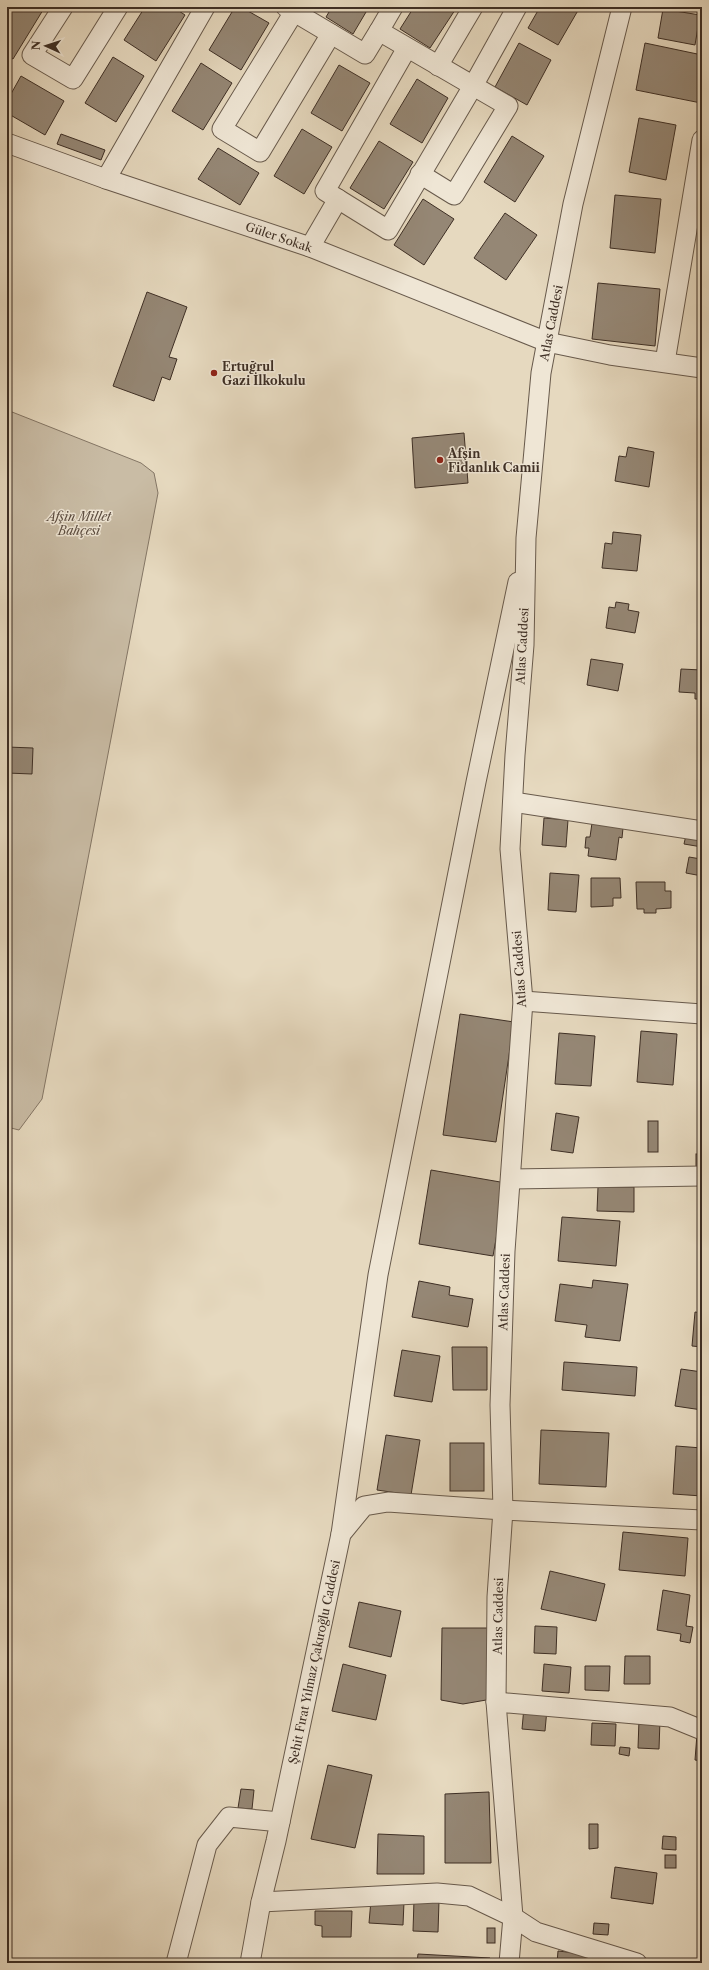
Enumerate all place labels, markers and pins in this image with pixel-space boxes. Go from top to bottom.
place label: Ertuğrul Gazi İlkokulu [222,359,306,388]
marker: Ertuğrul Gazi İlkokulu [209,368,219,378]
place label: Afşin Fidanlık Camii [447,446,541,475]
marker: Afşin Fidanlık Camii [435,455,445,465]

